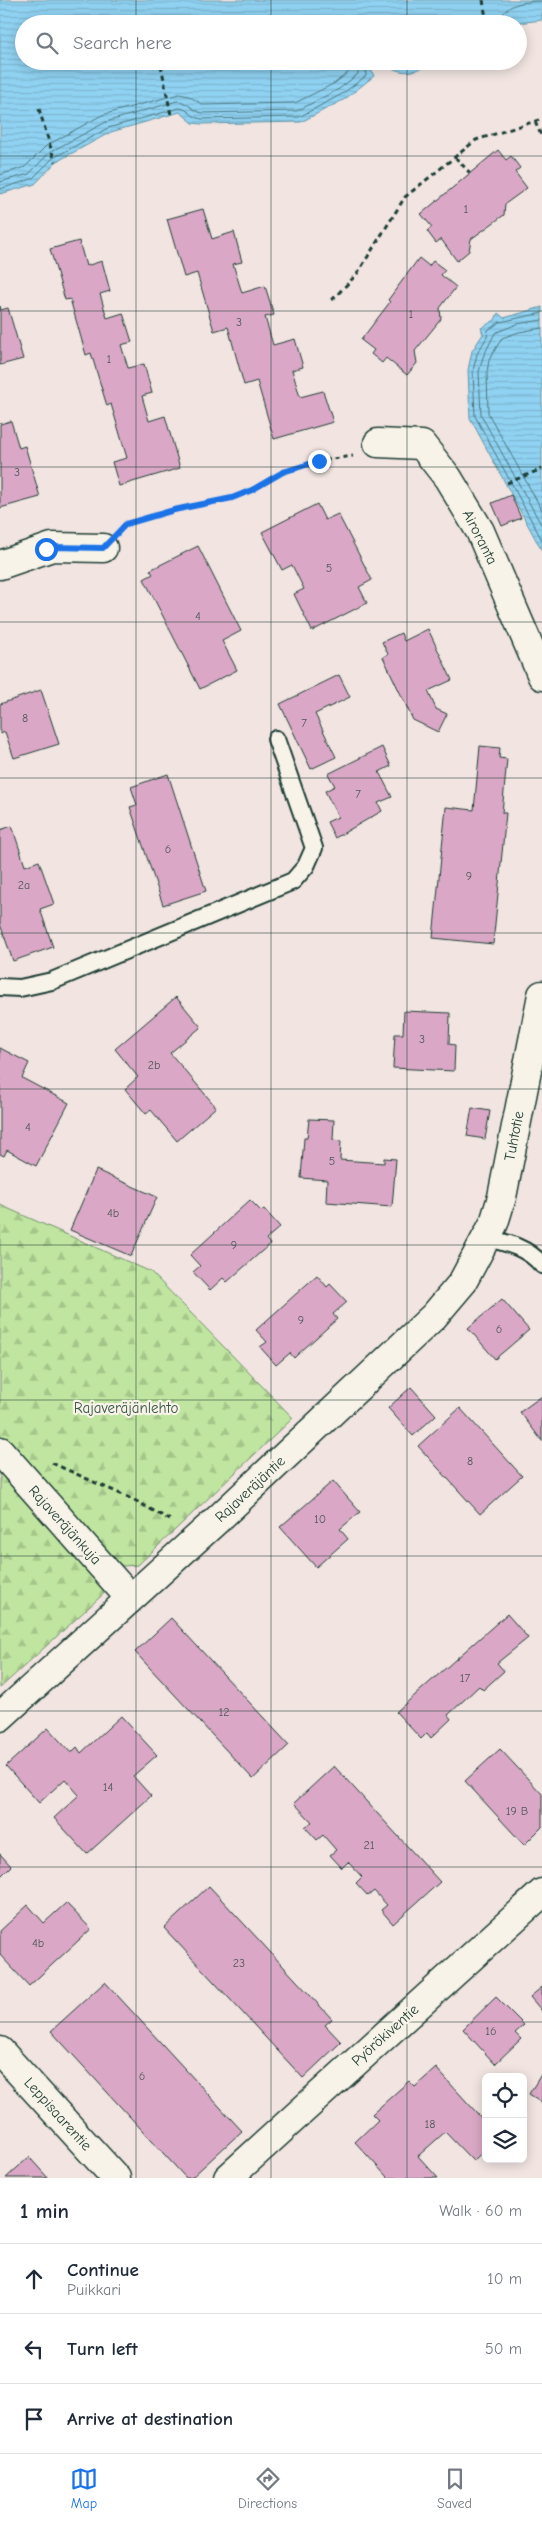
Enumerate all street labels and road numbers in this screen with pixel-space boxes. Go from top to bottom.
street label: Airoranta [459,507,501,567]
street label: Tuhtotie [500,1109,528,1162]
street label: Rajaveräjäntie [211,1452,289,1526]
street label: Rajaveräjänkuja [25,1482,105,1568]
street label: Pyörökiventie [348,2000,423,2070]
street label: Leppisaarentie [20,2074,96,2155]

